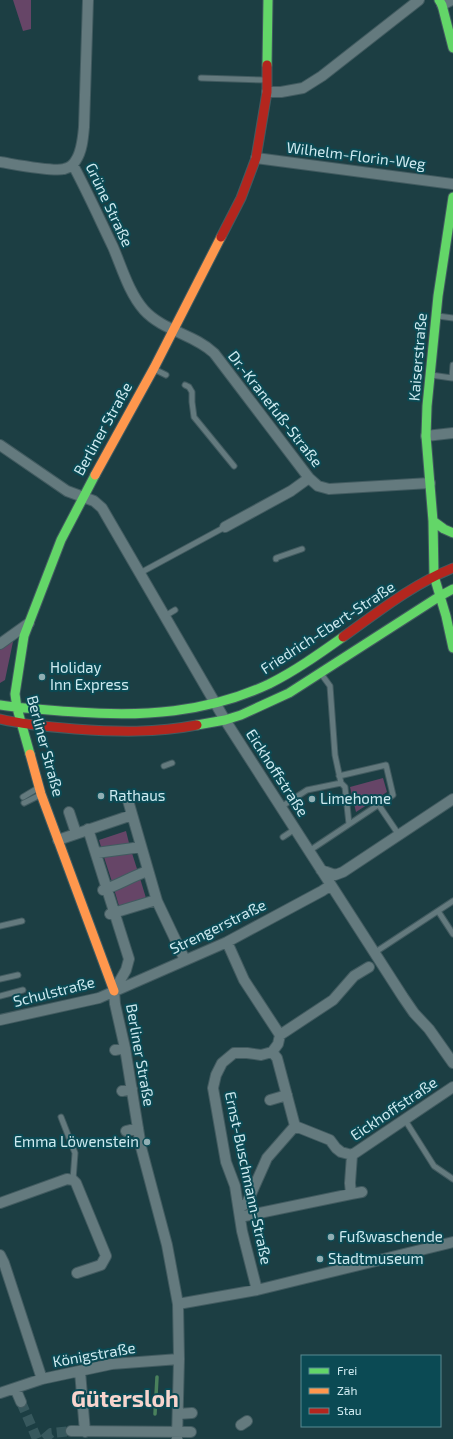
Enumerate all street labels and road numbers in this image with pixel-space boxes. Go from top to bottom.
street label: Wilhelm-Florin-Weg [286,138,427,173]
street label: Grüne Straße [83,160,137,249]
street label: Kaiserstraße [404,312,430,402]
street label: Dr.-Kranefuß-Straße [225,347,327,470]
street label: Berliner Straße [69,379,135,478]
street label: Friedrich-Ebert-Straße [257,577,398,677]
street label: Berliner Straße [24,693,68,798]
street label: Eickhoffstraße [243,725,313,820]
street label: Strengerstraße [167,895,269,957]
street label: Schulstraße [11,972,96,1010]
street label: Berliner Straße [123,1002,159,1108]
street label: Eickhoffstraße [347,1073,440,1144]
street label: Ernst-Buschmann-Straße [222,1090,276,1266]
street label: Königstraße [51,1338,137,1370]

